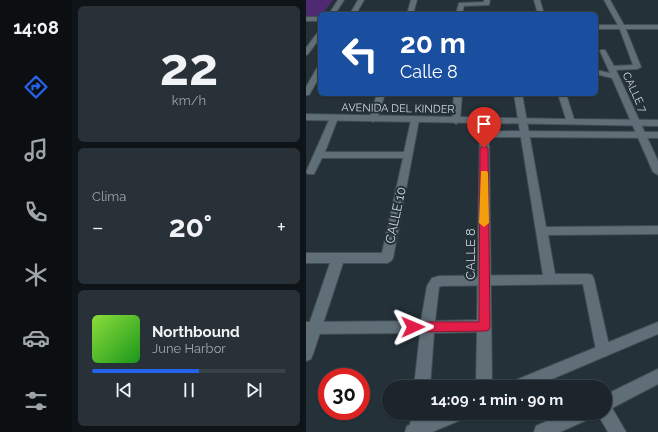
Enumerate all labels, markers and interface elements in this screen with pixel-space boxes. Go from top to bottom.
text: 14:08 [13,17,59,38]
text: 20 m [400,27,466,60]
icon: left [334,28,386,80]
text: 22 [160,36,218,97]
text: Calle 8 [400,61,458,82]
street label: CALLE 7 [620,70,650,115]
icon: directions [22,73,50,101]
text: km/h [172,93,206,108]
street label: AVENIDA DEL KINDER [341,101,455,116]
pin [467,107,501,148]
icon: arrive [473,113,495,135]
icon: music [22,136,50,164]
street label: CALLE 10 [382,185,409,245]
text: Clima [92,189,126,204]
icon: phone [22,198,50,226]
text: 20° [169,209,212,244]
text: − [92,214,104,240]
text: + [277,214,286,240]
street label: CALLE 8 [463,228,478,280]
icon: climate [22,261,50,289]
position arrow [392,306,434,348]
text: Northbound [152,323,240,341]
icon: car [22,324,50,352]
text: June Harbor [152,341,226,356]
speed limit sign: 30 [318,368,370,420]
icon: previous [113,379,135,401]
icon: pause [178,379,200,401]
icon: next [243,379,265,401]
icon: filters [22,387,50,415]
text: 14:09 · 1 min · 90 m [431,391,563,409]

